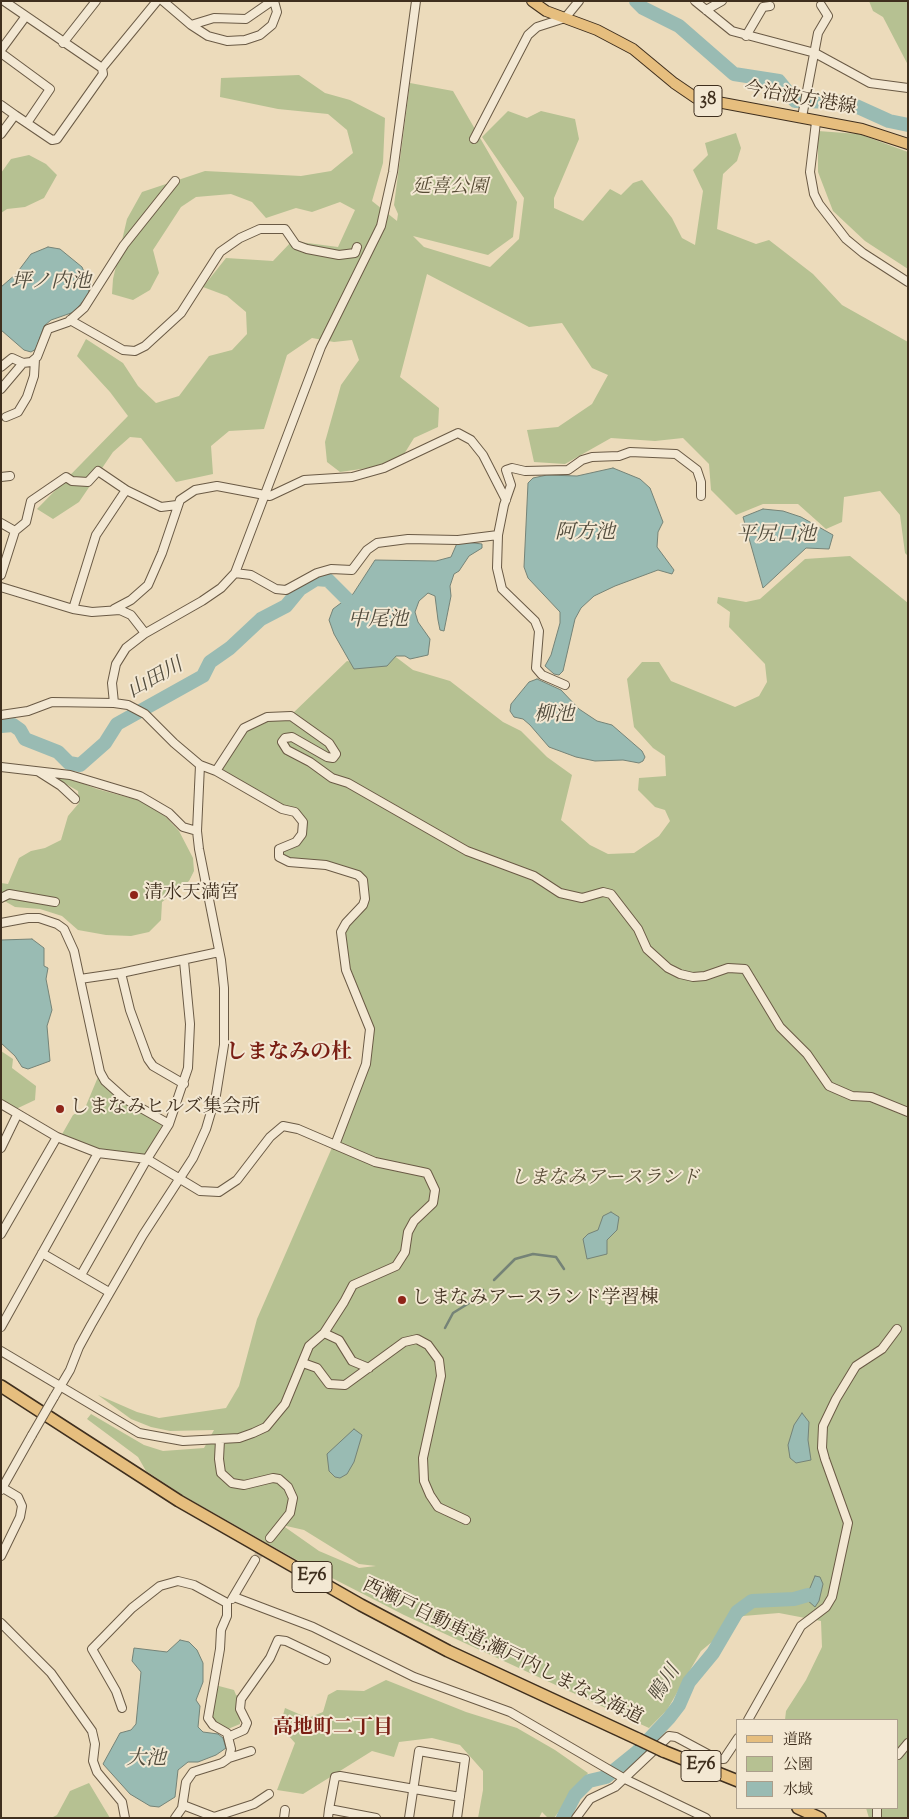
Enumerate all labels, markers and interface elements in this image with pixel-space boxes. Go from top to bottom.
street label: 今治波方港線 [742,79,858,121]
road number: 38 [694,85,722,116]
park label: 延喜公園 [412,178,488,200]
water label: 坪ノ内池 [11,272,91,296]
water label: 阿方池 [555,523,615,547]
water label: 平尻口池 [736,525,816,549]
water label: 中尾池 [348,610,408,634]
water label: 山田川 [124,655,188,705]
water label: 柳池 [534,705,574,729]
place label: 清水天満宮 [144,884,239,906]
marker: 清水天満宮 [128,889,140,901]
district label: しまなみの杜 [226,1041,352,1067]
place label: しまなみヒルズ集会所 [70,1098,260,1120]
marker: しまなみヒルズ集会所 [54,1103,66,1115]
park label: しまなみアースランド [510,1169,700,1191]
place label: しまなみアースランド学習棟 [412,1289,658,1311]
marker: しまなみアースランド学習棟 [396,1294,408,1306]
road number: E76 [292,1561,332,1592]
street label: 西瀬戸自動車道;瀬戸内しまなみ海道 [358,1575,646,1731]
water label: 鴨川 [645,1662,687,1708]
district label: 高地町二丁目 [273,1718,393,1742]
legend [736,1719,899,1809]
text: 道路 [783,1730,813,1751]
water label: 大池 [126,1749,166,1773]
road number: E76 [681,1750,721,1782]
text: 公園 [783,1755,813,1776]
text: 水域 [783,1780,813,1801]

